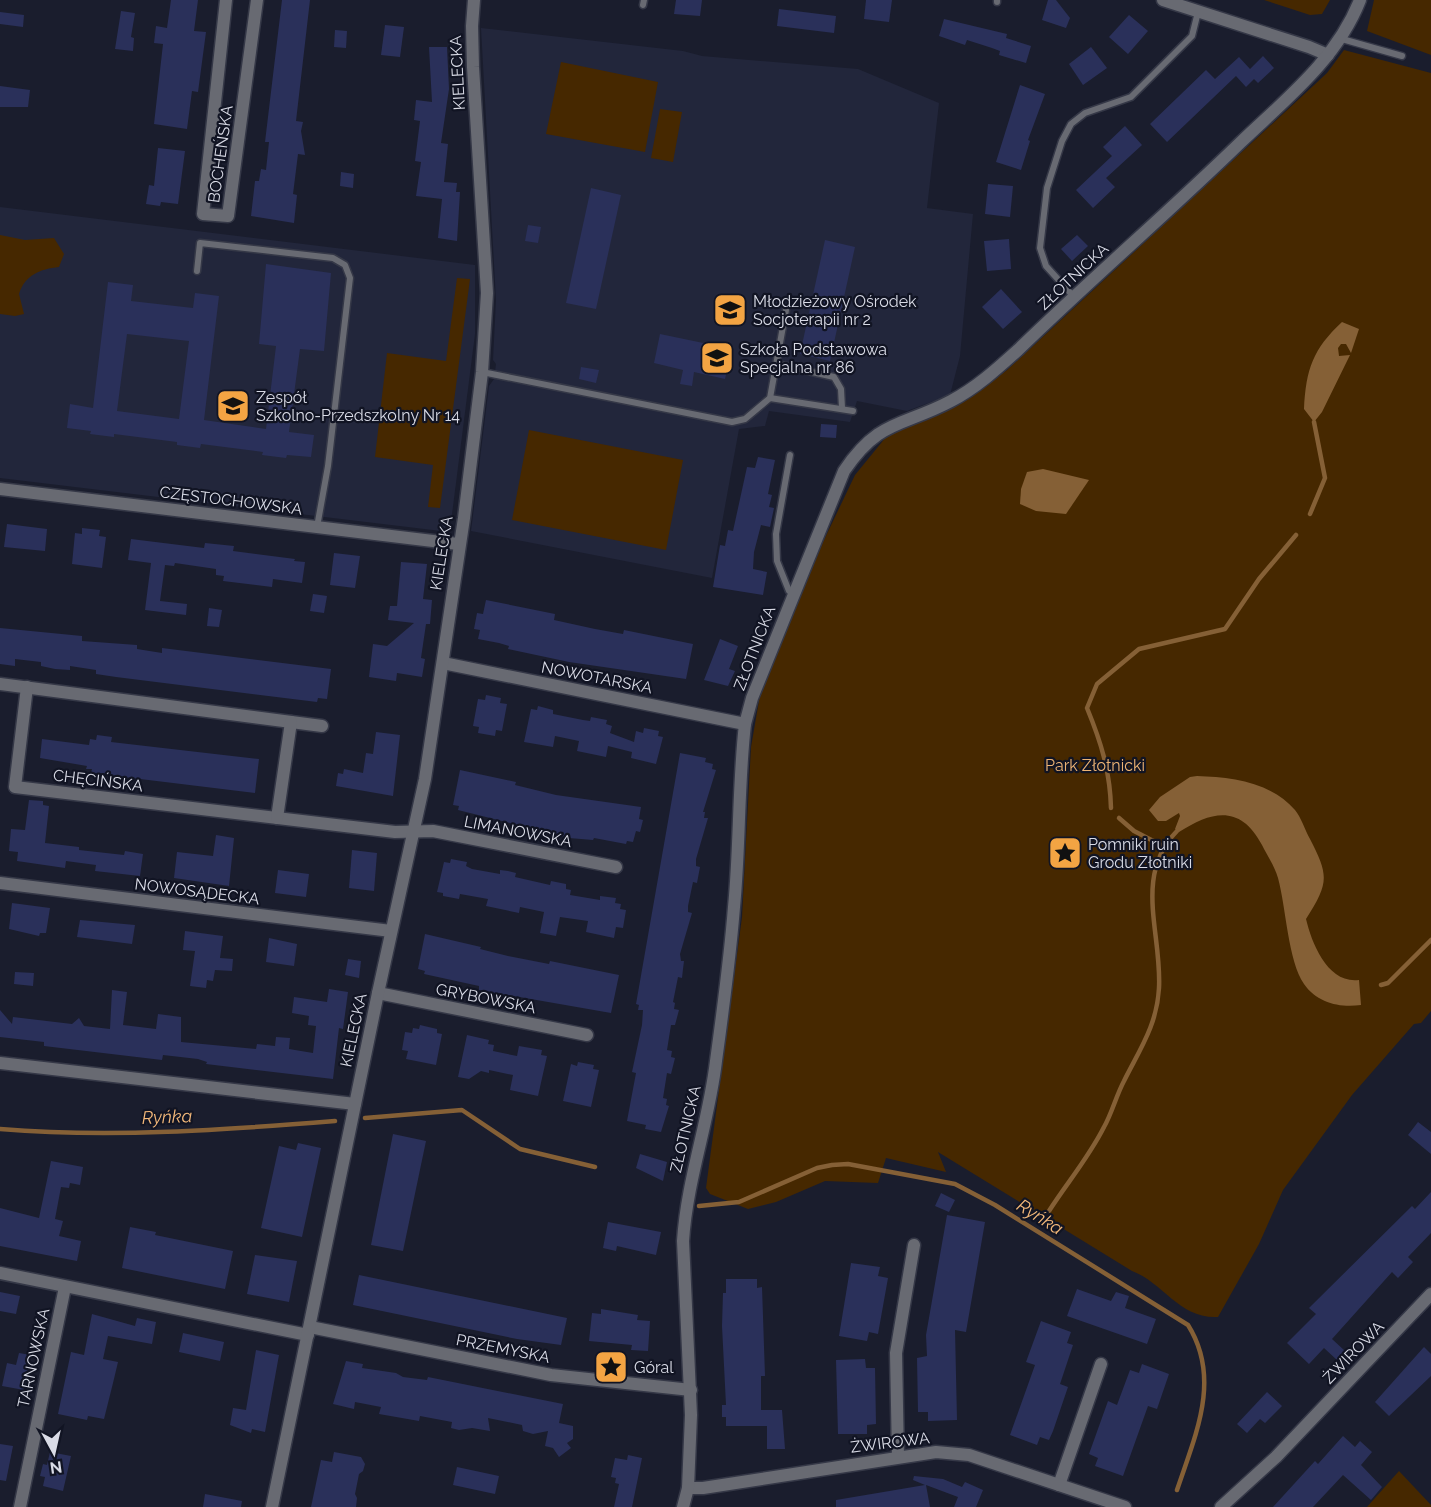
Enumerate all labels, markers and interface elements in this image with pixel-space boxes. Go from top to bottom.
street label: KIELECKA [446,35,469,111]
street label: BOCHEŃSKA [203,104,237,204]
street label: ZŁOTNICKA [1034,239,1112,314]
school or university icon: Młodzieżowy Ośrodek Socjoterapii nr 2 [712,292,748,328]
place label: Młodzieżowy Ośrodek Socjoterapii nr 2 [753,292,917,329]
school or university icon: Szkoła Podstawowa Specjalna nr 86 [699,340,735,376]
place label: Szkoła Podstawowa Specjalna nr 86 [740,340,887,377]
school or university icon: Zespół Szkolno-Przedszkolny Nr 14 [215,388,251,424]
place label: Zespół Szkolno-Przedszkolny Nr 14 [256,388,460,425]
street label: CZĘSTOCHOWSKA [159,482,303,519]
street label: KIELECKA [426,514,457,592]
street label: ZŁOTNICKA [730,603,779,693]
street label: NOWOTARSKA [540,657,654,698]
park label: Park Złotnicki [1045,756,1145,775]
street label: CHĘCIŃSKA [52,765,144,795]
street label: LIMANOWSKA [462,812,574,851]
place icon: Pomniki ruin Grodu Złotniki [1047,835,1083,871]
place label: Pomniki ruin Grodu Złotniki [1088,835,1192,872]
street label: NOWOSĄDECKA [133,874,261,909]
street label: GRYBOWSKA [434,979,538,1018]
street label: KIELECKA [336,991,371,1069]
street label: ZŁOTNICKA [666,1084,705,1175]
water label: Ryńka [141,1105,193,1128]
water label: Ryńka [1013,1194,1067,1239]
street label: TARNOWSKA [14,1306,53,1410]
street label: ŻWIROWA [1318,1316,1388,1388]
street label: PRZEMYSKA [454,1330,552,1367]
place icon: Góral [593,1349,629,1385]
place label: Góral [634,1358,674,1377]
north arrow [24,1423,84,1483]
street label: ŻWIROWA [849,1427,931,1457]
text: N [49,1457,63,1478]

